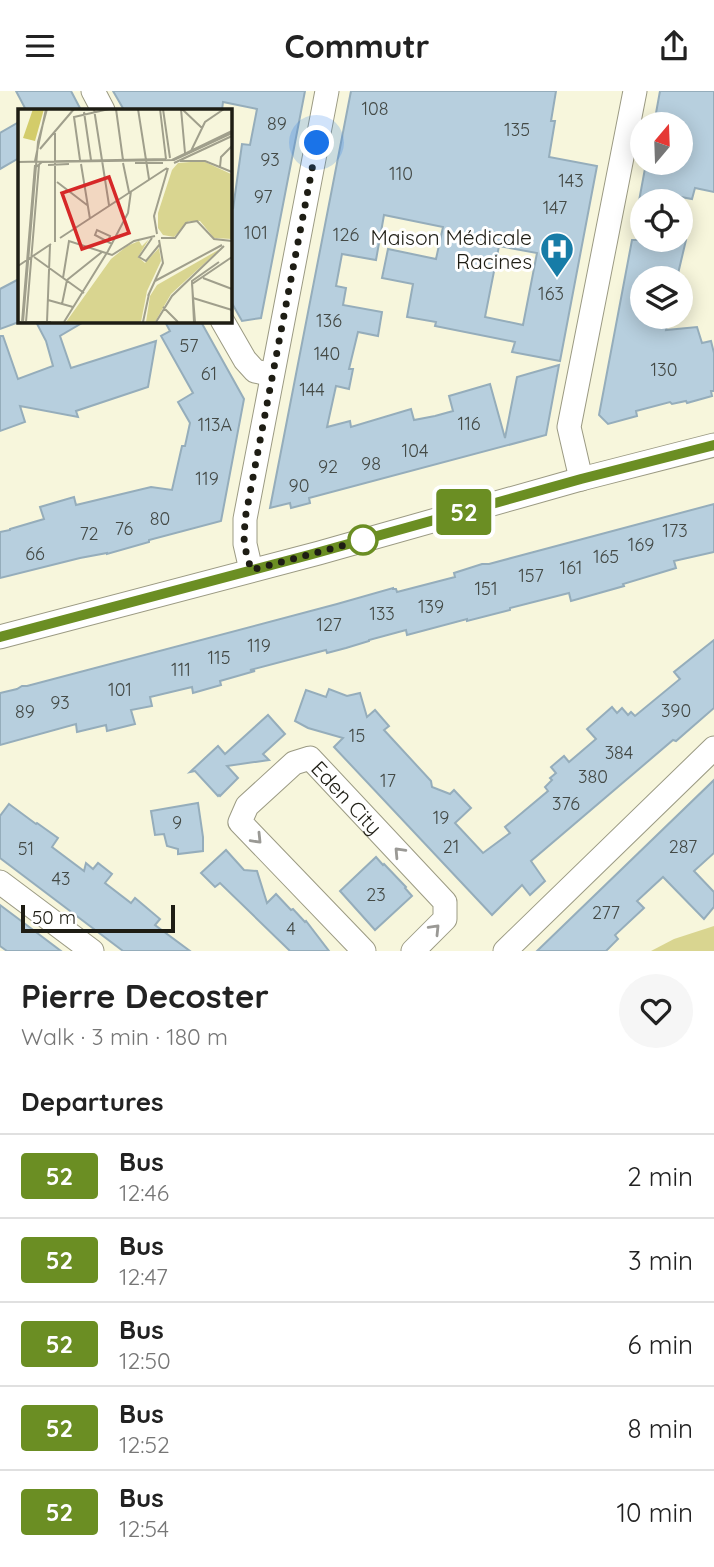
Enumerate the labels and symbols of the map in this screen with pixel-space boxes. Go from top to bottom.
house number: 108 [361,97,389,120]
inset map [18,109,231,322]
house number: 89 [267,112,287,135]
north arrow [630,112,693,175]
house number: 135 [504,118,530,141]
your location [299,125,334,160]
house number: 93 [260,148,280,171]
house number: 110 [389,162,413,185]
house number: 143 [558,169,584,192]
house number: 97 [254,185,272,208]
house number: 147 [543,196,567,219]
house number: 101 [244,221,268,244]
house number: 126 [333,223,359,246]
place label: Maison Médicale Racines [370,224,532,274]
hospital icon: Maison Médicale Racines [538,230,576,279]
house number: 163 [538,282,564,305]
house number: 136 [316,309,342,332]
house number: 57 [179,334,199,357]
house number: 140 [314,342,340,365]
house number: 130 [651,358,677,381]
house number: 61 [201,362,217,385]
house number: 144 [299,378,325,401]
house number: 116 [457,412,481,435]
house number: 113A [198,413,233,436]
house number: 104 [402,439,428,462]
house number: 98 [361,452,381,475]
house number: 92 [318,455,338,478]
house number: 119 [195,467,219,490]
house number: 90 [289,474,309,497]
line badge: 52 [433,489,496,535]
house number: 80 [150,507,170,530]
house number: 76 [115,517,133,540]
house number: 173 [662,519,688,542]
house number: 72 [79,522,99,545]
unlabelled marker [348,525,378,555]
house number: 169 [628,533,654,556]
house number: 66 [25,542,45,565]
house number: 165 [593,545,619,568]
house number: 161 [560,556,582,579]
house number: 157 [518,564,544,587]
house number: 151 [474,577,498,600]
house number: 139 [418,595,444,618]
house number: 133 [369,602,395,625]
house number: 127 [316,613,342,636]
house number: 119 [247,634,271,657]
house number: 115 [207,646,231,669]
house number: 111 [171,658,191,681]
house number: 101 [108,678,132,701]
house number: 93 [50,691,70,714]
house number: 390 [661,699,691,722]
house number: 89 [15,700,35,723]
house number: 15 [349,724,365,747]
house number: 384 [605,741,633,764]
street label: Eden City [306,755,388,840]
house number: 380 [578,765,608,788]
house number: 17 [380,769,396,792]
house number: 376 [552,792,580,815]
house number: 19 [433,806,449,829]
house number: 9 [172,811,182,834]
one-way arrow [248,831,261,844]
house number: 21 [443,835,459,858]
house number: 287 [669,835,697,858]
house number: 51 [18,837,34,860]
one-way arrow [394,848,407,861]
house number: 43 [52,867,70,890]
house number: 23 [366,883,386,906]
house number: 277 [592,901,620,924]
scale bar [21,902,175,934]
house number: 4 [286,917,296,940]
one-way arrow [426,924,439,937]

